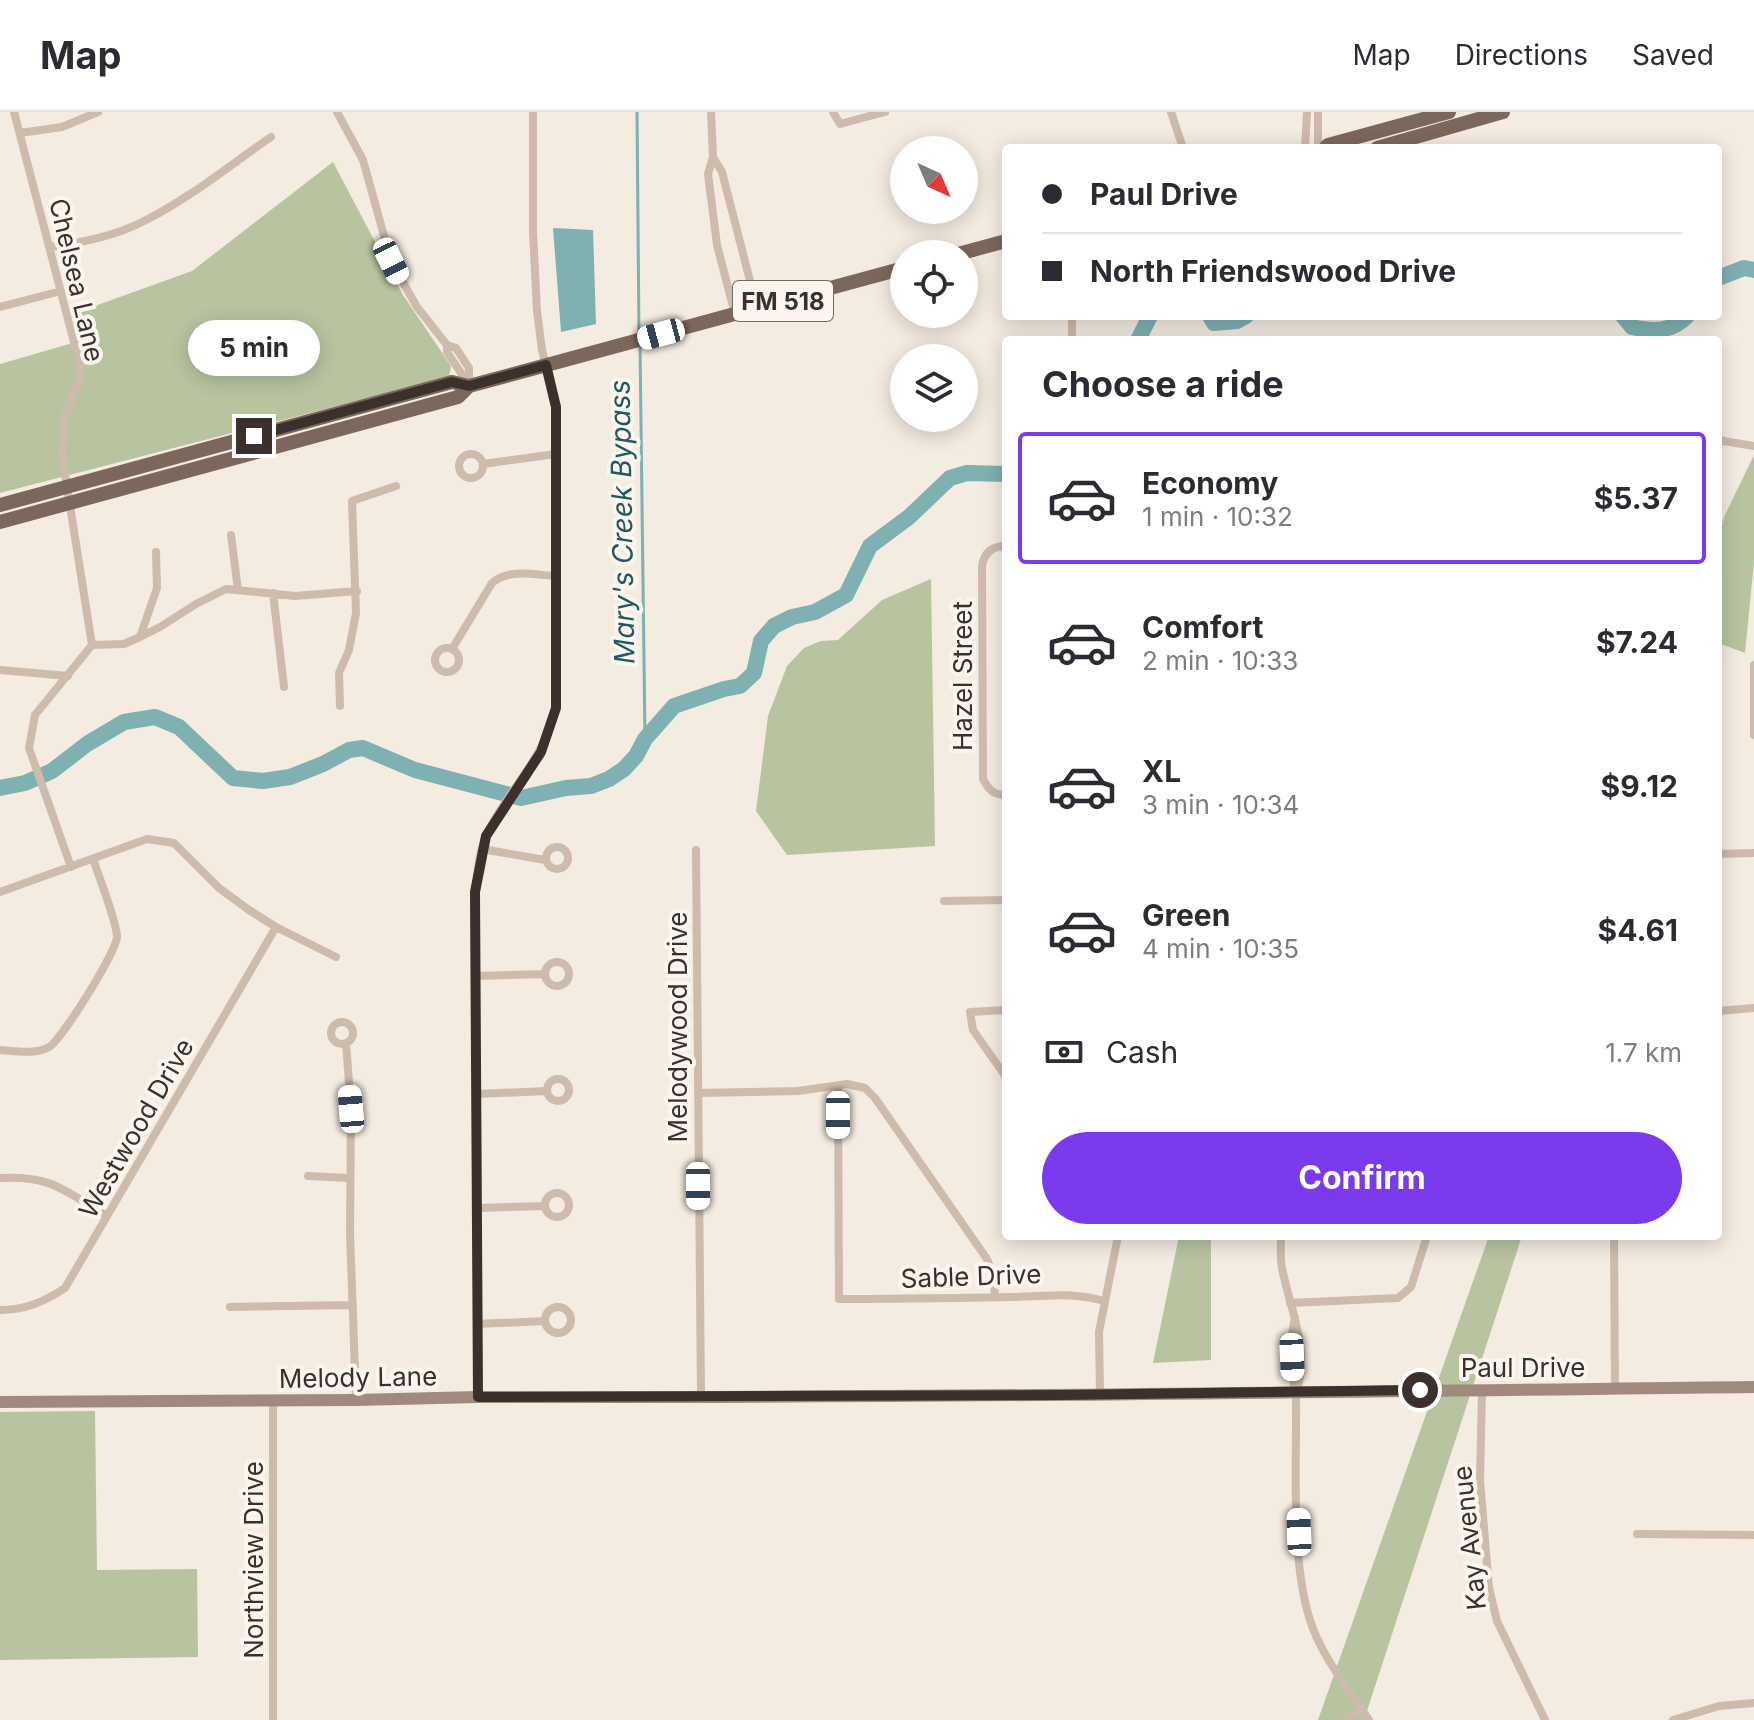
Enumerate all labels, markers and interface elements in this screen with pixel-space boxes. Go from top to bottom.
text: Map [40,32,121,78]
text: Map [1352,38,1411,72]
text: Directions [1455,38,1588,72]
text: Saved [1632,38,1714,72]
north arrow [890,136,978,224]
map controls [890,136,978,432]
text: Paul Drive [1090,176,1238,212]
street label: Chelsea Lane [43,195,111,365]
car [370,234,412,288]
button: locate [890,240,978,328]
text: North Friendswood Drive [1090,253,1456,289]
road number: FM 518 [733,281,833,321]
car [635,316,687,352]
callout: 5 min [188,320,320,376]
text: 5 min [219,332,289,363]
button: layers [890,344,978,432]
text: Choose a ride [1042,362,1284,406]
water label: Mary's Creek Bypass [603,380,641,664]
route end [236,418,272,454]
icon: car [1046,462,1118,534]
text: Economy [1142,465,1278,501]
text: $5.37 [1594,480,1678,516]
text: 1 min · 10:32 [1142,501,1293,532]
street label: Hazel Street [947,601,978,751]
icon: car [1046,606,1118,678]
text: Comfort [1142,609,1263,645]
text: $7.24 [1596,624,1678,660]
text: 2 min · 10:33 [1142,645,1298,676]
icon: car [1046,750,1118,822]
text: XL [1142,753,1181,789]
text: $9.12 [1601,768,1678,804]
text: 3 min · 10:34 [1142,789,1299,820]
icon: car [1046,894,1118,966]
text: Green [1142,897,1230,933]
street label: Melodywood Drive [662,912,693,1142]
text: $4.61 [1598,912,1678,948]
text: 4 min · 10:35 [1142,933,1299,964]
icon: cash [1042,1030,1086,1074]
street label: Westwood Drive [72,1033,200,1223]
text: Cash [1106,1034,1178,1070]
text: 1.7 km [1605,1037,1682,1068]
car [337,1084,365,1134]
car [826,1091,850,1139]
button: Confirm [1042,1132,1682,1224]
car [686,1162,710,1210]
street label: Sable Drive [900,1258,1042,1294]
car [1279,1333,1305,1381]
street label: Paul Drive [1461,1352,1585,1383]
street label: Melody Lane [279,1360,437,1394]
route start [1402,1372,1438,1408]
street label: Northview Drive [238,1461,269,1659]
street label: Kay Avenue [1446,1464,1492,1612]
car [1286,1508,1312,1556]

